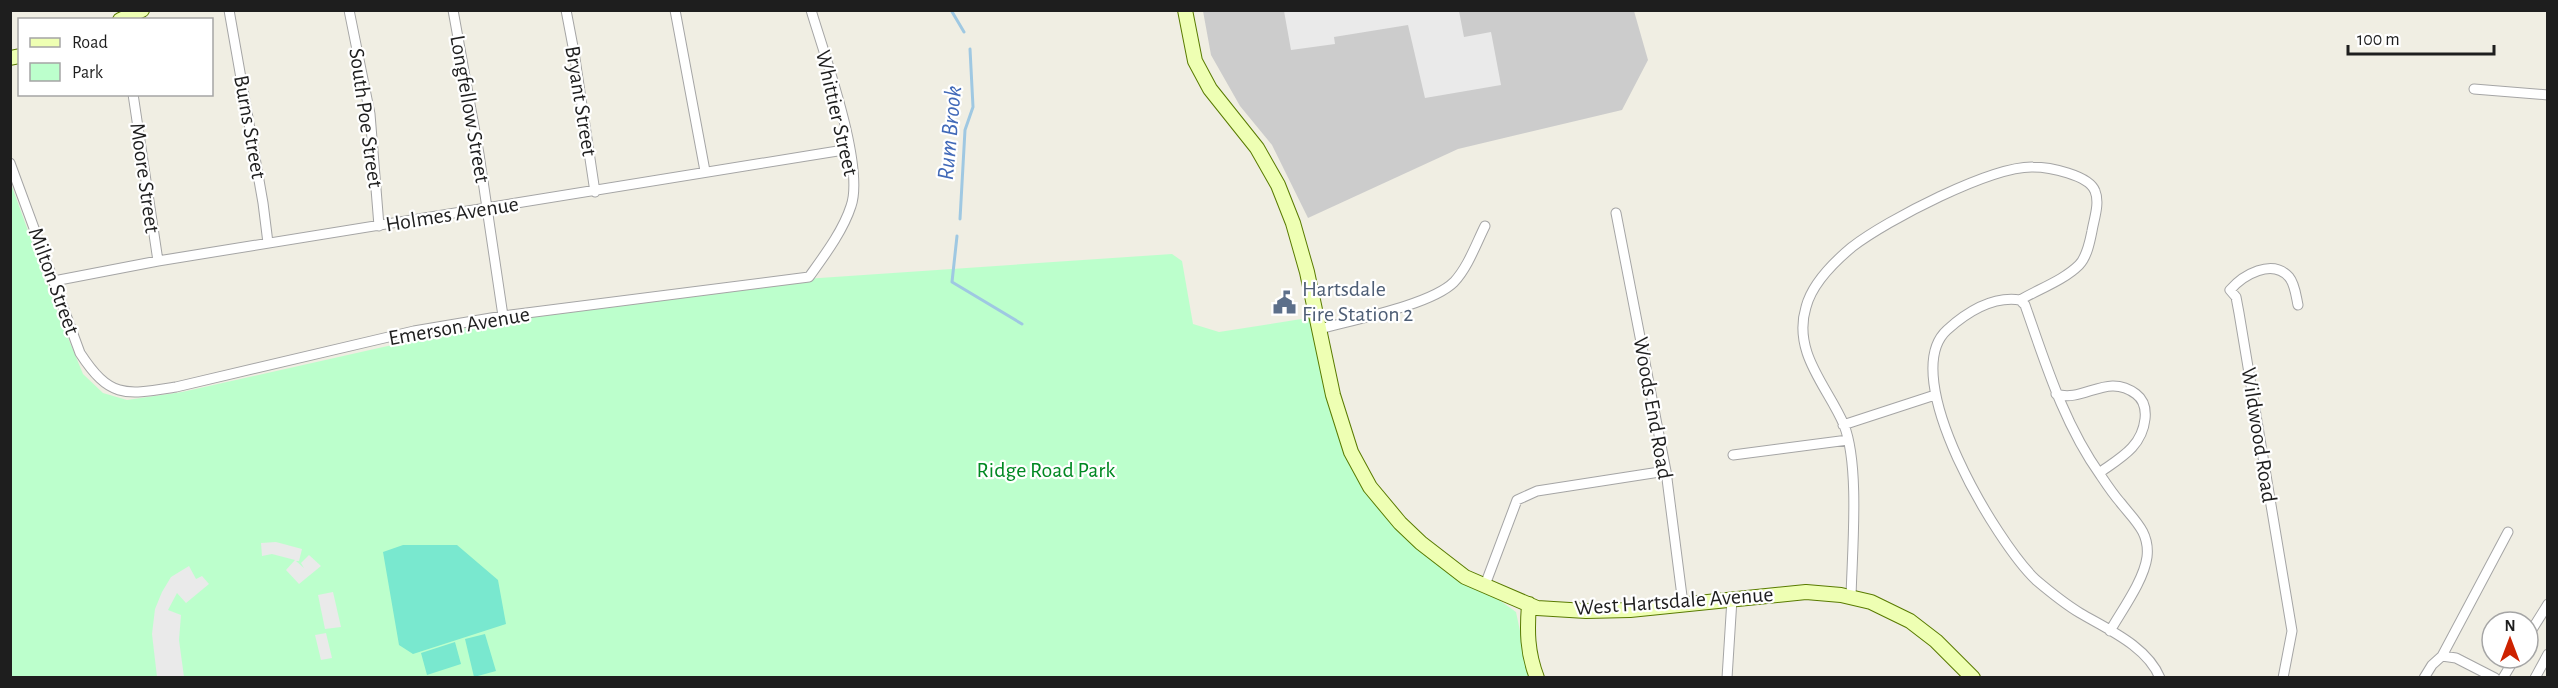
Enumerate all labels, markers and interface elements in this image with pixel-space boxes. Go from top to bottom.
legend [18,18,213,96]
scale bar [2348,18,2494,56]
text: 100 m [2357,31,2400,49]
street label: Longfellow Street [446,33,494,185]
text: Road [72,34,108,52]
street label: Bryant Street [561,44,601,158]
street label: South Poe Street [345,47,387,189]
street label: Whittier Street [812,48,862,178]
text: Park [72,64,104,82]
street label: Burns Street [230,73,270,181]
water label: Rum Brook [934,85,966,181]
street label: Moore Street [126,122,164,234]
street label: Holmes Avenue [384,193,520,235]
street label: Milton Street [24,225,84,337]
place label: Hartsdale Fire Station 2 [1302,278,1413,325]
public building icon: Hartsdale Fire Station 2 [1271,289,1297,315]
street label: Emerson Avenue [387,303,531,349]
street label: Woods End Road [1630,335,1676,481]
street label: Wildwood Road [2237,366,2281,504]
park label: Ridge Road Park [977,459,1115,481]
street label: West Hartsdale Avenue [1574,583,1774,619]
north arrow [2480,610,2540,670]
text: N [2504,618,2516,634]

